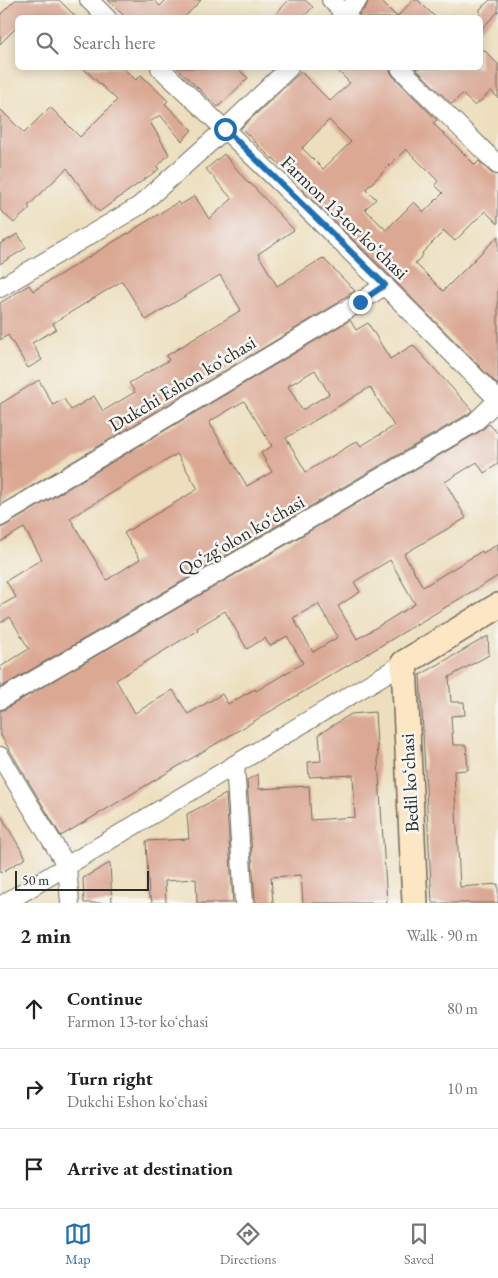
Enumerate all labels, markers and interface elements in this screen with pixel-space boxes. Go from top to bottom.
search box [15,15,483,70]
icon: search [33,29,61,57]
text: Search here [73,30,155,55]
route start [214,118,237,141]
street label: Farmon 13-tor koʻchasi [276,150,414,285]
route end [349,291,372,314]
street label: Dukchi Eshon koʻchasi [104,330,261,437]
street label: Qoʻzgʻolon koʻchasi [174,489,309,582]
street label: Bedil koʻchasi [394,733,425,833]
scale bar [15,868,149,891]
text: 50 m [22,871,49,889]
text: 2 min [20,922,71,949]
text: Walk · 90 m [407,925,478,946]
text: Continue [67,986,142,1011]
icon: ahead [20,995,48,1023]
text: 80 m [447,998,478,1019]
text: Farmon 13-tor koʻchasi [67,1011,209,1032]
text: Turn right [67,1066,153,1091]
icon: right [20,1075,48,1103]
text: 10 m [447,1078,478,1099]
text: Dukchi Eshon koʻchasi [67,1091,208,1112]
icon: arrive [20,1155,48,1183]
text: Arrive at destination [67,1156,233,1181]
tab: Map [64,1220,92,1268]
tab: Directions [220,1220,276,1268]
tab: Saved [404,1220,434,1268]

